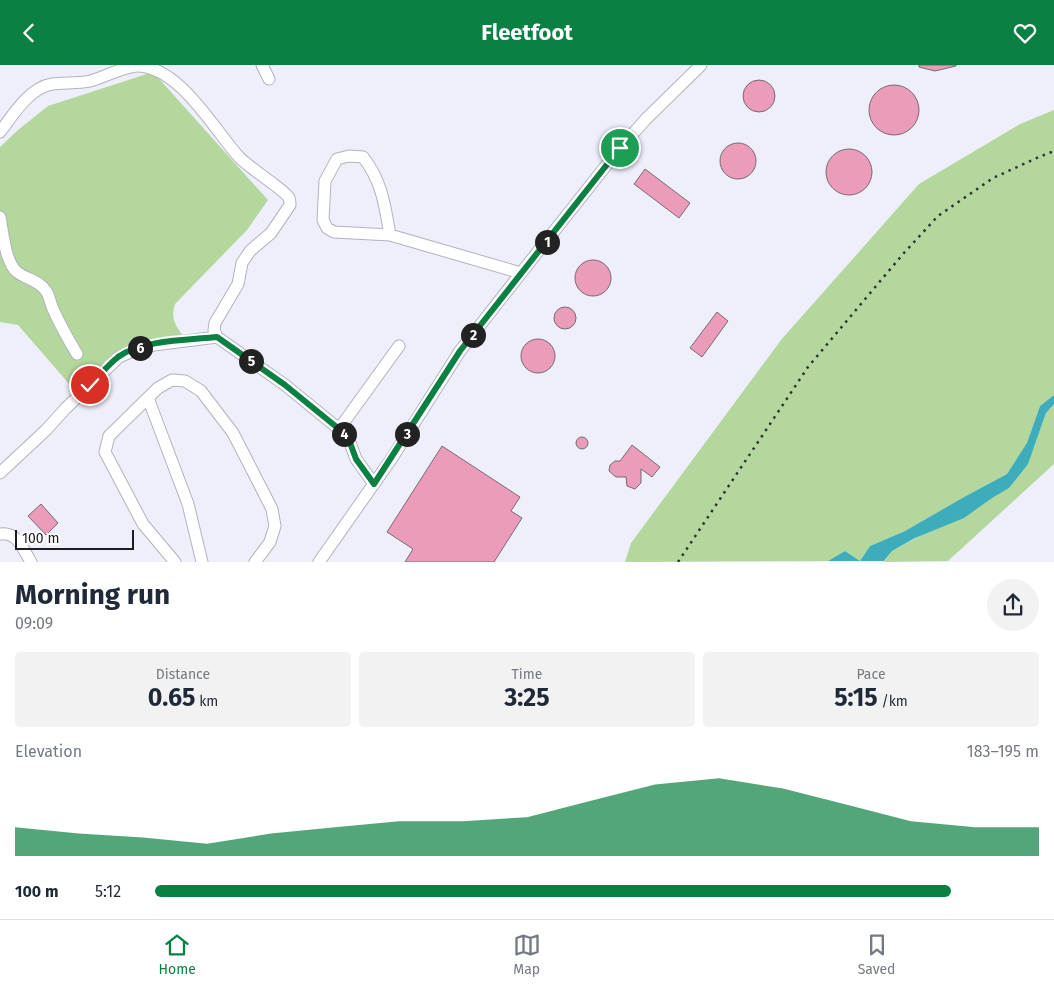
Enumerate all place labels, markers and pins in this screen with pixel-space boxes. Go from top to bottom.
pin [599,127,641,169]
pin: 1 [534,229,560,255]
pin: 2 [460,323,486,347]
pin: 6 [128,335,152,361]
pin: 5 [238,349,264,373]
pin [69,364,111,406]
pin: 4 [332,421,356,447]
pin: 3 [394,421,420,447]

